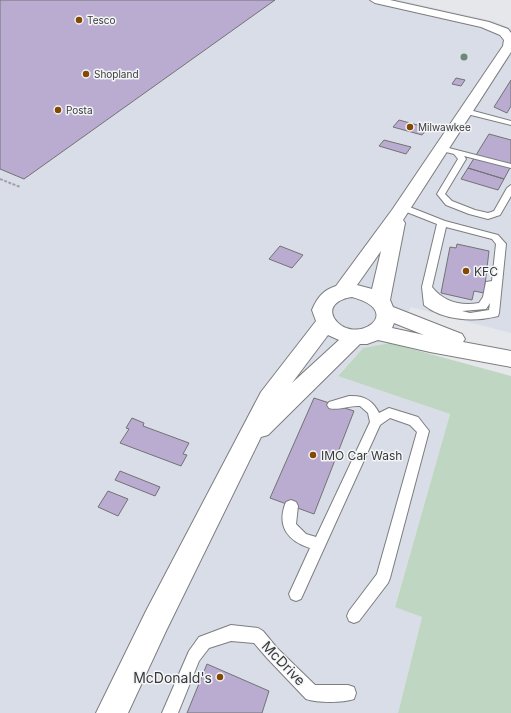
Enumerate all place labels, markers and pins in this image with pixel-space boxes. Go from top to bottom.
place label: Tesco [87,14,116,26]
marker: Tesco [74,15,84,25]
place label: Shopland [94,68,139,80]
marker: Shopland [81,69,91,79]
place label: Posta [66,104,93,116]
marker: Posta [53,105,63,115]
place label: Milwawkee [418,121,471,133]
marker: Milwawkee [405,122,415,132]
place label: KFC [474,264,498,279]
marker: KFC [461,266,471,276]
place label: IMO Car Wash [321,448,402,463]
marker: IMO Car Wash [308,450,318,460]
place label: McDonald's [133,669,212,686]
marker: McDonald's [215,672,225,682]

